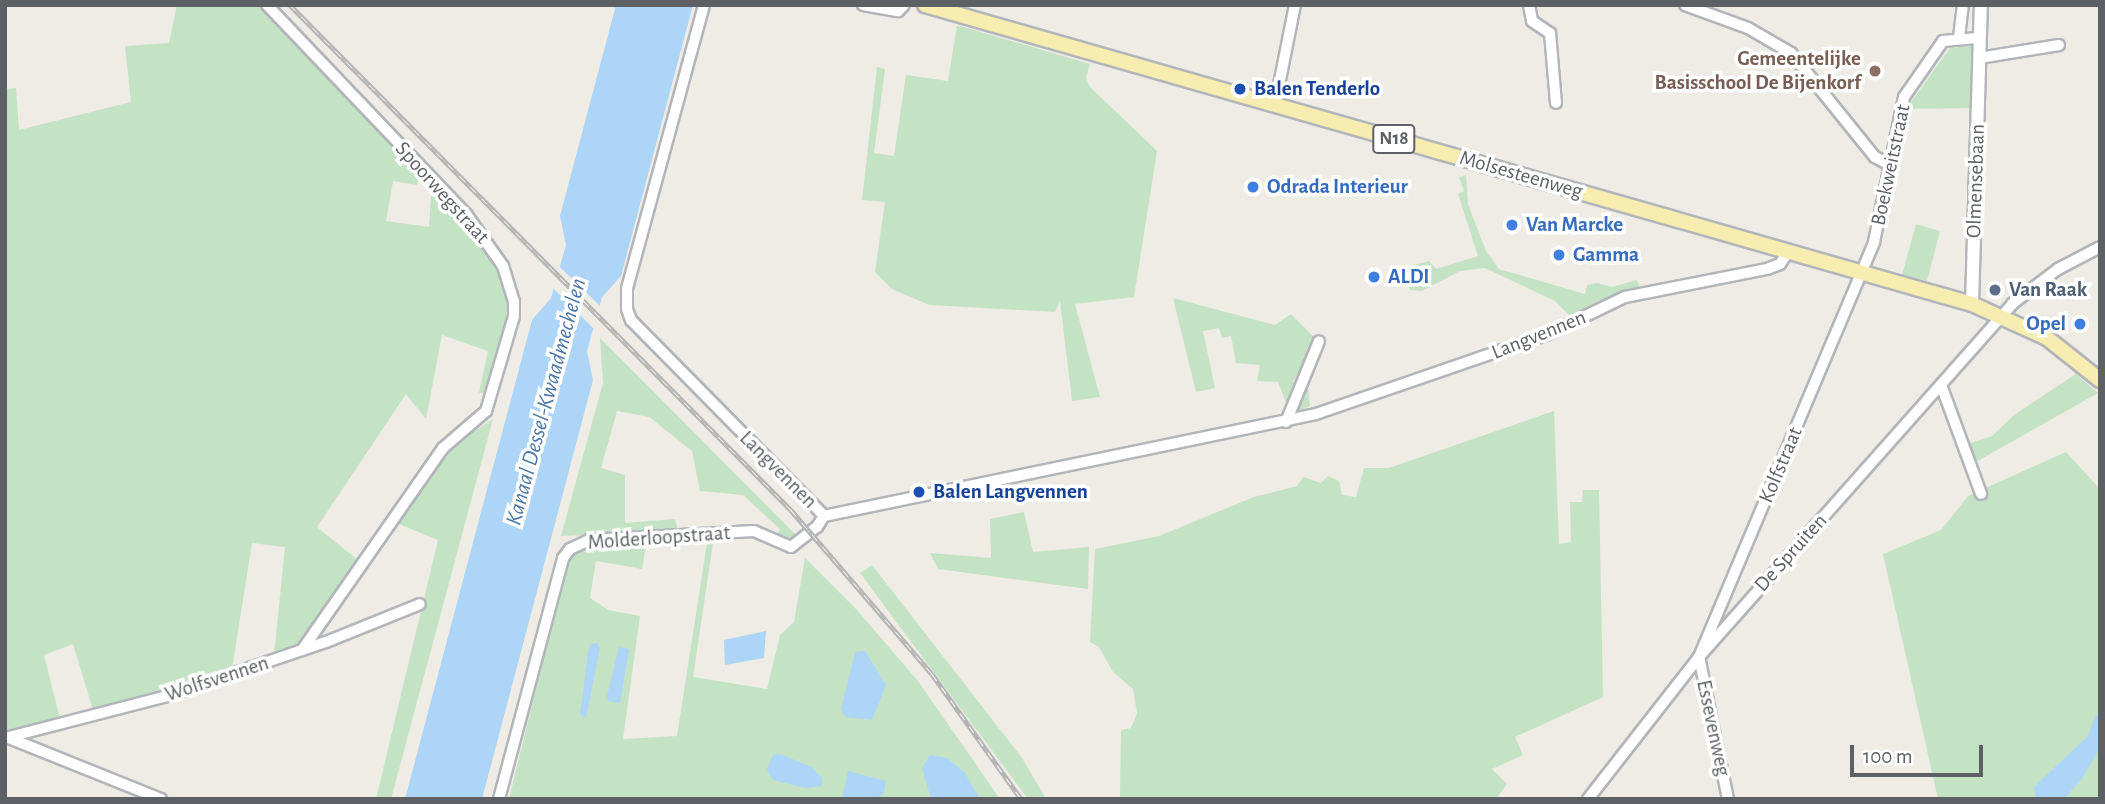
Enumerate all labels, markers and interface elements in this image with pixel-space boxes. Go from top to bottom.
place label: Gemeentelijke Basisschool De Bijenkorf [1655,46,1861,96]
marker: Gemeentelijke Basisschool De Bijenkorf [1867,63,1883,79]
place label: Balen Tenderlo [1254,76,1380,102]
marker: Balen Tenderlo [1232,81,1248,97]
street label: Boekweitstraat [1866,102,1916,228]
road number: N18 [1371,124,1417,154]
street label: Olmensebaan [1961,124,1991,238]
street label: Spoorwegstraat [390,137,494,249]
street label: Molsesteenweg [1457,145,1585,205]
place label: Odrada Interieur [1267,174,1408,200]
marker: Odrada Interieur [1245,179,1261,195]
place label: Van Marcke [1526,212,1623,238]
marker: Van Marcke [1504,217,1520,233]
place label: Gamma [1573,242,1639,268]
marker: Gamma [1551,247,1567,263]
place label: ALDI [1388,264,1430,290]
marker: ALDI [1366,269,1382,285]
water label: Kanaal Dessel-Kwaadmechelen [501,276,593,528]
place label: Van Raak [2009,277,2087,303]
marker: Van Raak [1987,282,2003,298]
street label: Langvennen [1488,305,1590,365]
place label: Opel [2026,311,2066,337]
marker: Opel [2072,316,2088,332]
street label: Kolfstraat [1754,423,1808,507]
street label: Langvennen [734,426,822,514]
place label: Balen Langvennen [933,479,1088,505]
marker: Balen Langvennen [911,484,927,500]
street label: De Spruiten [1749,509,1833,597]
street label: Molderloopstraat [587,520,731,556]
street label: Wolfsvennen [162,650,272,708]
street label: Essevenweg [1691,678,1735,778]
scale bar [1853,730,1986,774]
text: 100 m [1863,746,1913,767]

